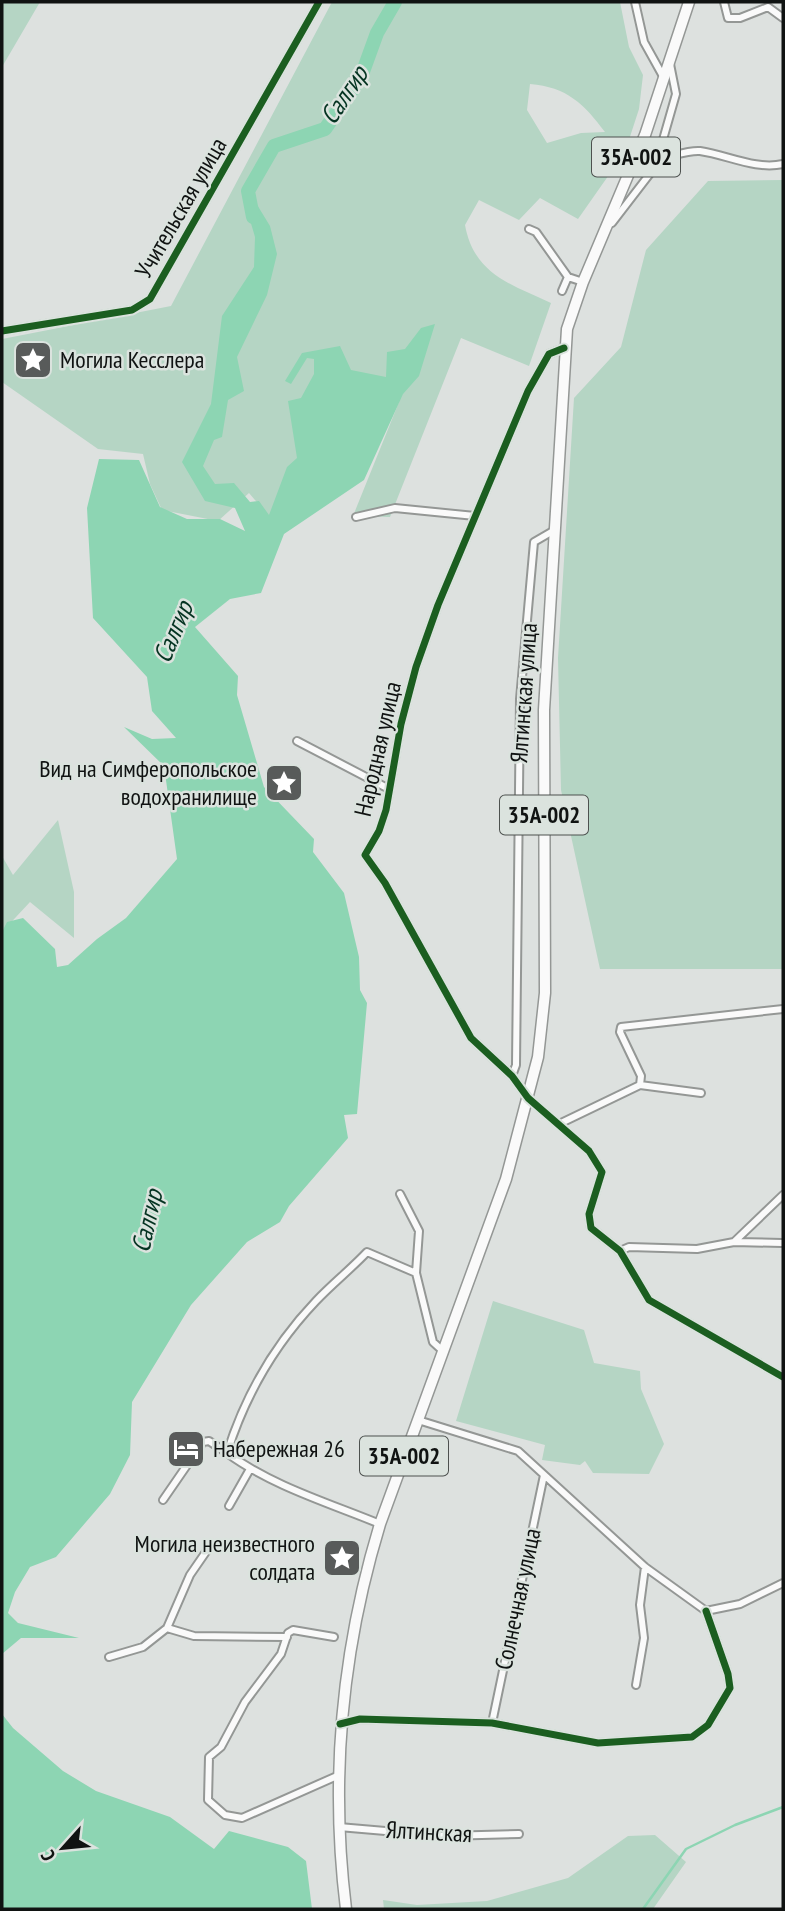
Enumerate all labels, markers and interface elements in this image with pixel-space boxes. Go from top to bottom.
water label: Салгир [312,58,376,130]
street label: Учительская улица [128,132,233,284]
road number: 35А-002 [592,138,680,176]
place icon: Могила Кесслера [12,339,54,381]
place label: Могила Кесслера [60,344,204,375]
water label: Салгир [145,595,201,667]
street label: Ялтинская улица [503,622,544,764]
street label: Народная улица [347,679,408,819]
place label: Вид на Симферопольское водохранилище [39,753,257,812]
place icon: Вид на Симферопольское водохранилище [263,762,305,804]
road number: 35А-002 [500,796,588,834]
water label: Салгир [123,1185,170,1255]
hotel icon: Набережная 26 [165,1428,207,1470]
place label: Набережная 26 [213,1433,345,1464]
road number: 35А-002 [360,1436,448,1476]
street label: Солнечная улица [487,1525,548,1672]
place label: Могила неизвестного солдата [135,1528,315,1587]
place icon: Могила неизвестного солдата [321,1537,363,1579]
north arrow [28,1813,98,1883]
street label: Ялтинская [385,1814,473,1849]
text: С [35,1846,61,1865]

